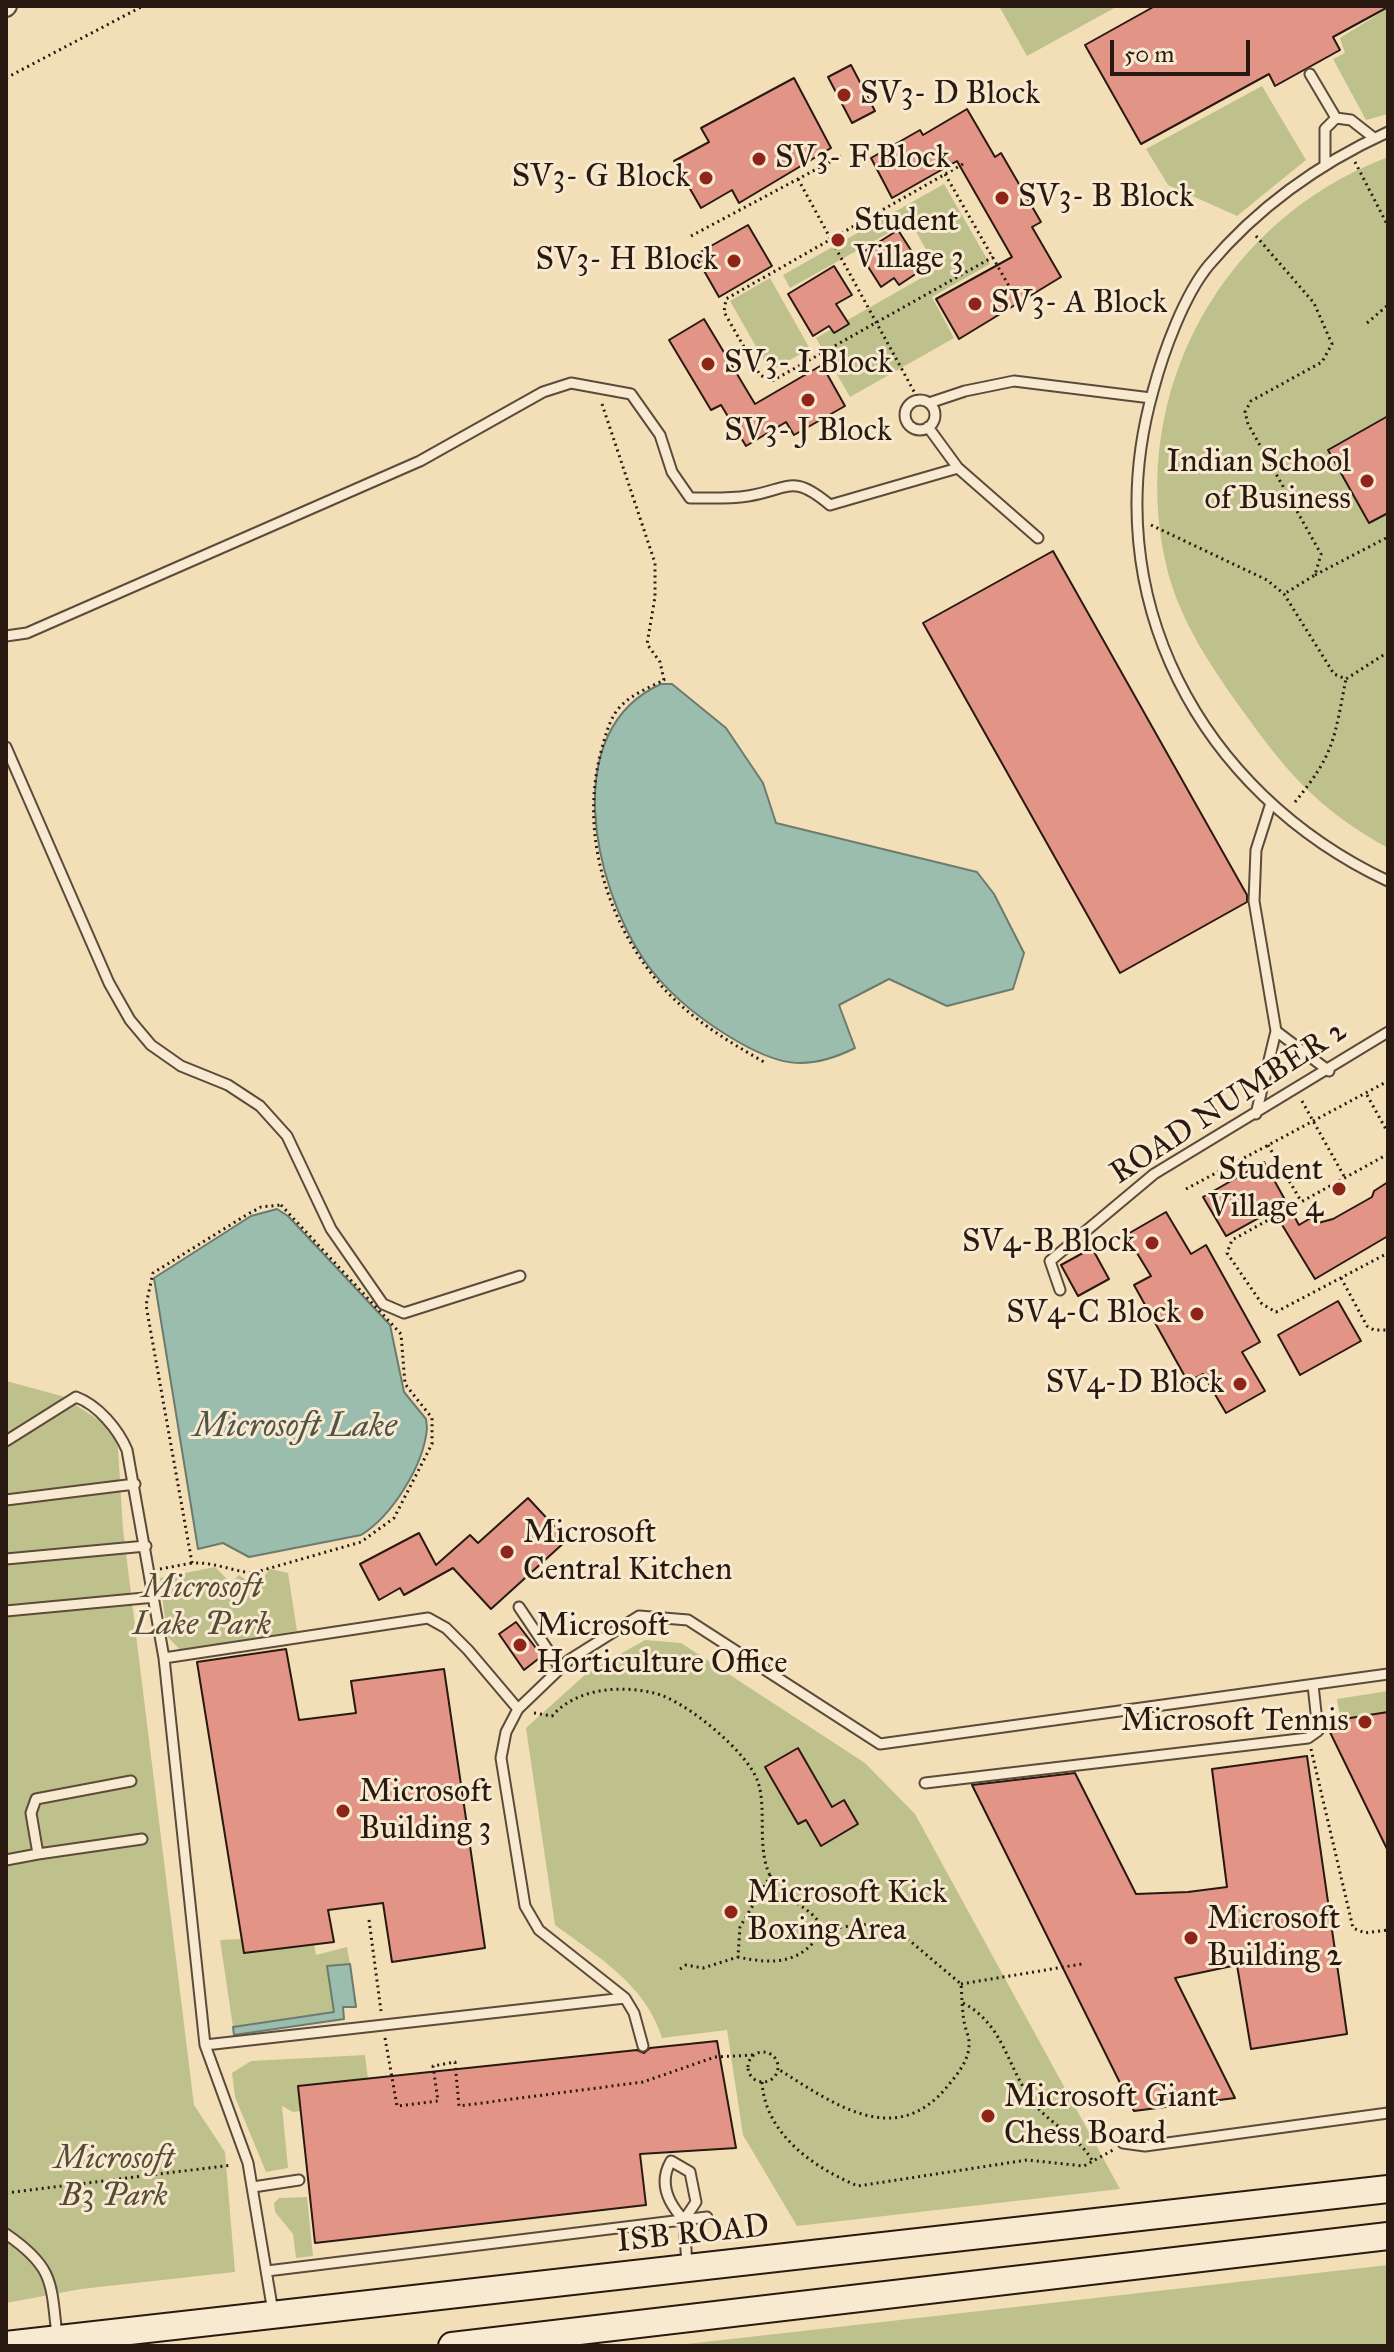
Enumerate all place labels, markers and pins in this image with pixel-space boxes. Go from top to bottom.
place label: SV3- D Block [860,76,1040,114]
marker: SV3- D Block [835,86,853,104]
place label: SV3- F Block [775,140,951,178]
marker: SV3- F Block [750,150,768,168]
place label: SV3- G Block [512,159,690,197]
marker: SV3- G Block [697,169,715,187]
place label: SV3- B Block [1018,179,1194,217]
marker: SV3- B Block [993,189,1011,207]
place label: Student Village 3 [854,203,964,278]
marker: Student Village 3 [829,231,847,249]
place label: SV3- H Block [536,242,718,280]
marker: SV3- H Block [725,252,743,270]
place label: SV3- A Block [991,285,1167,323]
marker: SV3- A Block [966,295,984,313]
place label: SV3- I Block [724,345,892,383]
marker: SV3- I Block [699,355,717,373]
marker: SV3- J Block [799,391,817,409]
place label: SV3- J Block [724,413,892,451]
place label: Indian School of Business [1167,444,1351,519]
marker: Indian School of Business [1358,472,1376,490]
place label: Student Village 4 [1208,1152,1323,1227]
marker: Student Village 4 [1330,1180,1348,1198]
place label: SV4-B Block [962,1224,1136,1262]
marker: SV4-B Block [1143,1234,1161,1252]
place label: SV4-C Block [1006,1295,1181,1333]
marker: SV4-C Block [1188,1305,1206,1323]
place label: SV4-D Block [1046,1365,1224,1403]
marker: SV4-D Block [1231,1375,1249,1393]
place label: Microsoft Central Kitchen [523,1515,732,1590]
marker: Microsoft Central Kitchen [498,1543,516,1561]
place label: Microsoft Horticulture Office [536,1608,788,1683]
marker: Microsoft Horticulture Office [511,1636,529,1654]
place label: Microsoft Tennis [1121,1703,1349,1741]
marker: Microsoft Tennis [1356,1713,1374,1731]
place label: Microsoft Building 3 [359,1774,492,1849]
marker: Microsoft Building 3 [334,1802,352,1820]
place label: Microsoft Kick Boxing Area [747,1875,947,1950]
place label: Microsoft Building 2 [1207,1901,1342,1976]
marker: Microsoft Kick Boxing Area [722,1903,740,1921]
marker: Microsoft Building 2 [1182,1929,1200,1947]
place label: Microsoft Giant Chess Board [1004,2079,1219,2154]
marker: Microsoft Giant Chess Board [979,2107,997,2125]

